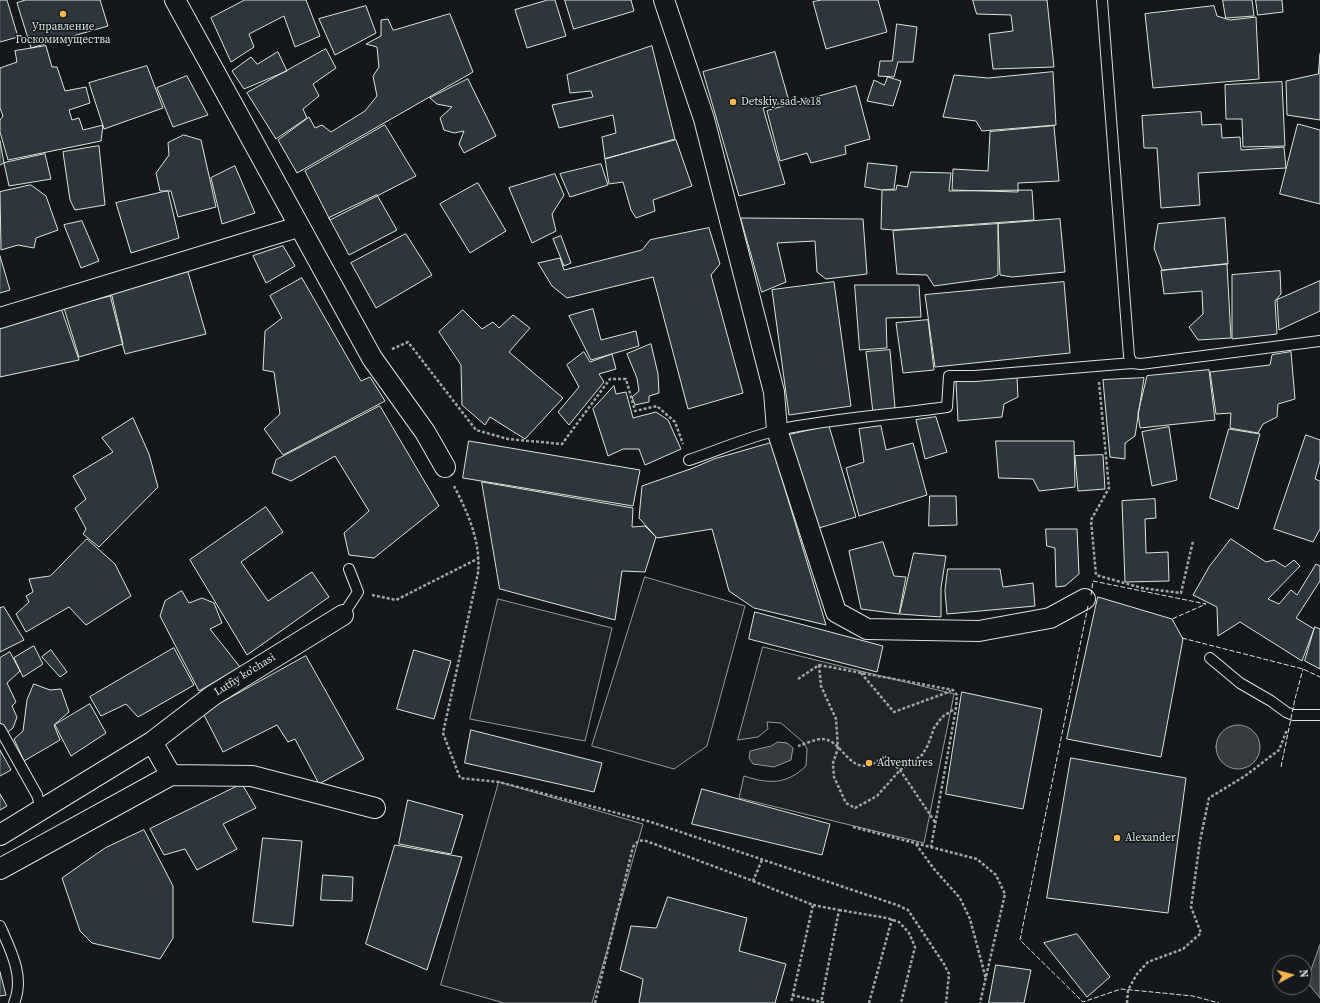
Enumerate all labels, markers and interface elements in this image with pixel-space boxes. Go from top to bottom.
marker: Управление Госкомимущества [58,9,68,19]
place label: Управление Госкомимущества [15,20,111,46]
place label: Detskiy sad №18 [741,95,821,109]
marker: Detskiy sad №18 [728,97,738,107]
street label: Lutfiy ko'chasi [212,651,278,699]
place label: Adventures [877,756,933,770]
marker: Adventures [864,758,874,768]
place label: Alexander [1125,831,1176,845]
marker: Alexander [1112,833,1122,843]
north arrow [1272,955,1312,995]
text: N [1295,969,1311,978]

